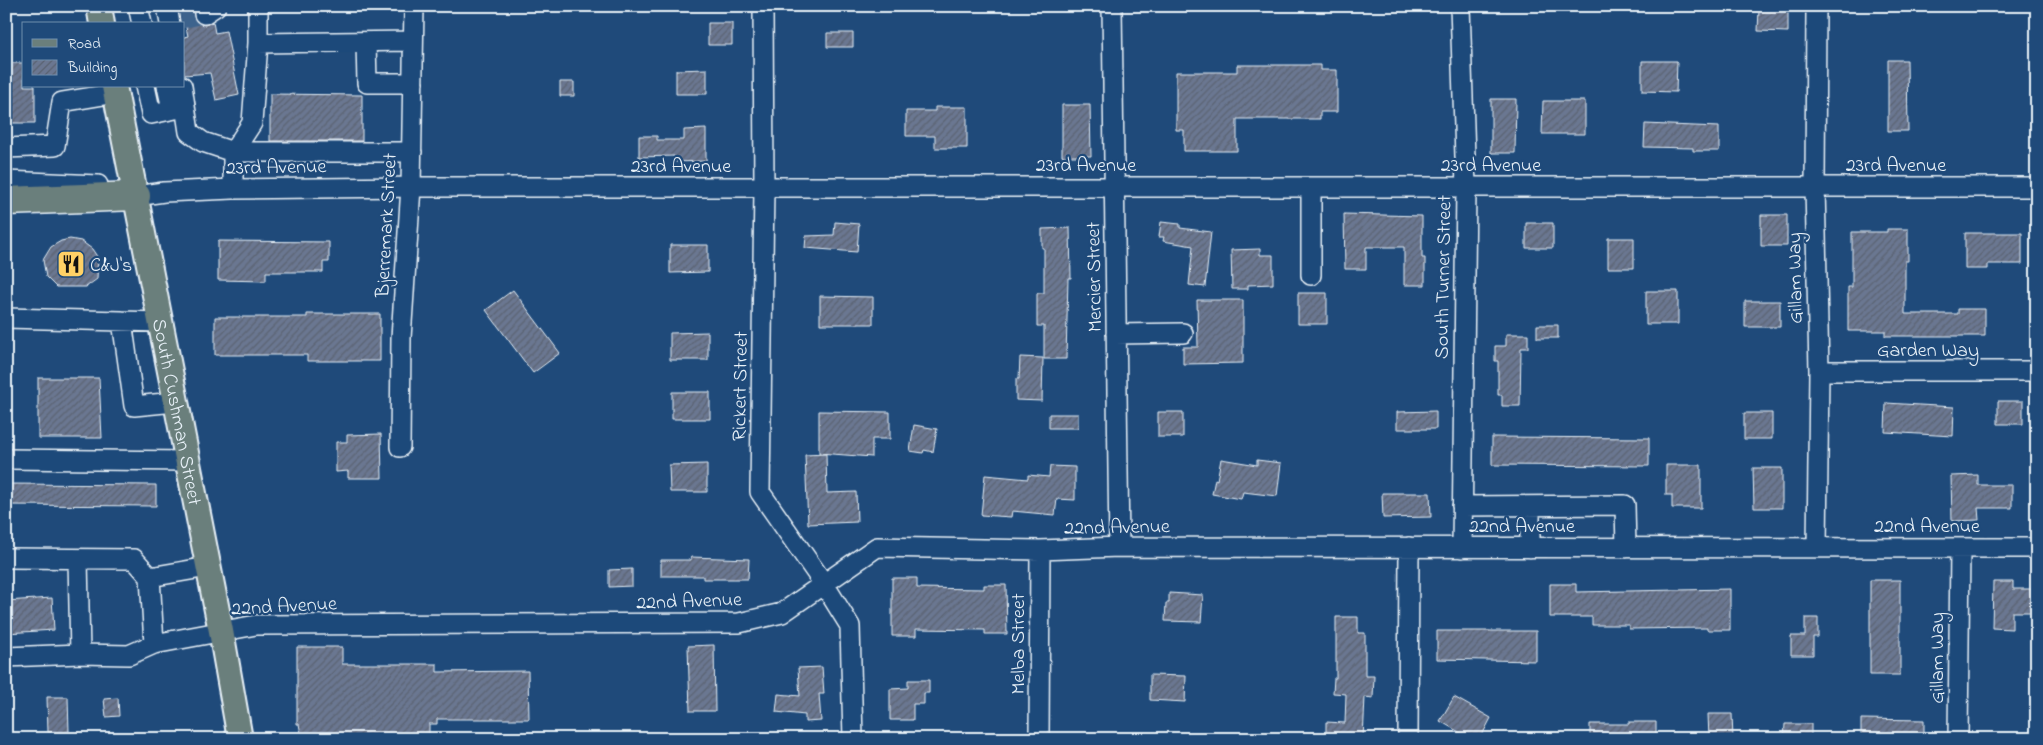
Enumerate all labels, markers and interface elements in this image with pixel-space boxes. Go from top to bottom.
legend [22,22,185,88]
text: Road [68,33,101,55]
text: Building [67,57,117,80]
street label: Bjerremark Street [369,152,406,299]
street label: 23rd Avenue [1036,152,1136,181]
street label: 23rd Avenue [1441,152,1541,181]
street label: 23rd Avenue [1846,152,1946,181]
street label: 23rd Avenue [226,153,327,184]
street label: 23rd Avenue [631,153,731,182]
street label: South Turner Street [1429,194,1460,359]
street label: Mercier Street [1080,221,1111,332]
street label: Gillam Way [1781,232,1812,324]
restaurant icon: C&J's [56,249,86,279]
place label: C&J's [90,252,132,281]
street label: South Cushman Street [143,316,208,508]
street label: Rickert Street [726,331,757,441]
street label: Garden Way [1877,337,1979,366]
street label: 22nd Avenue [1064,513,1170,544]
street label: 22nd Avenue [1469,513,1575,542]
street label: 22nd Avenue [1874,513,1980,542]
street label: 22nd Avenue [636,586,742,619]
street label: 22nd Avenue [231,590,338,625]
street label: Melba Street [1005,593,1034,695]
street label: Gillam Way [1924,612,1953,704]

